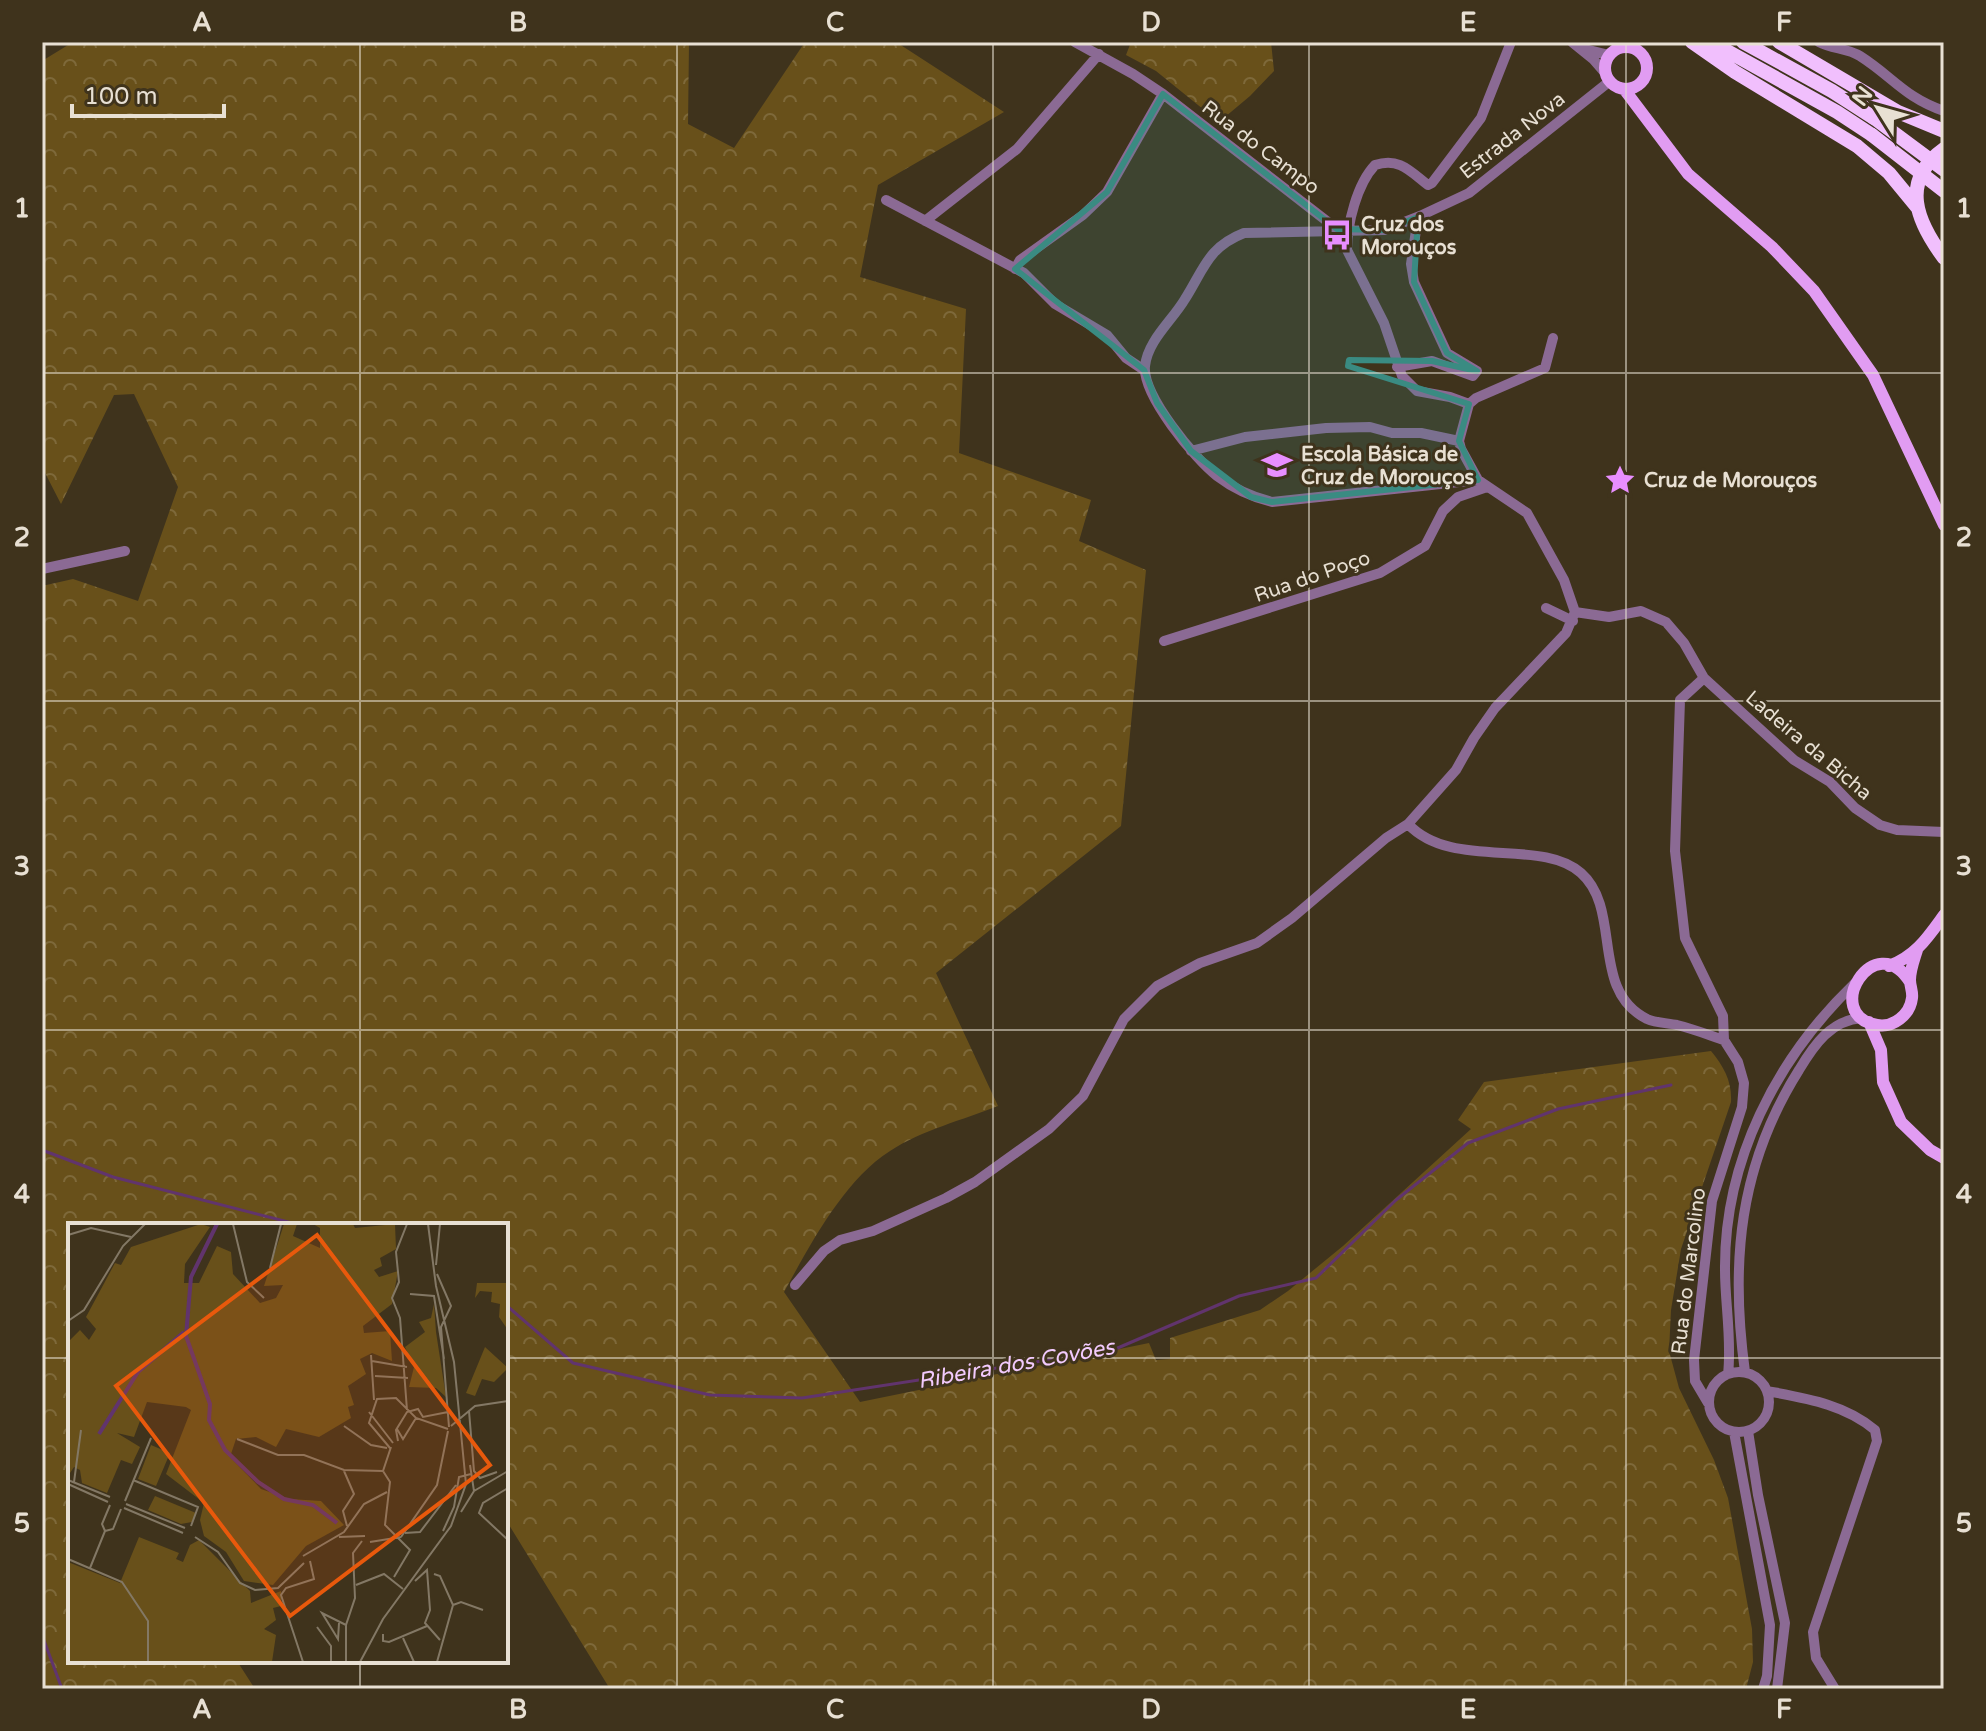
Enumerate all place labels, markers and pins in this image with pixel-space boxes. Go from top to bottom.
place label: Cruz dos Morouços [1361,213,1457,260]
bus stop icon: Cruz dos Morouços [1320,218,1354,252]
place label: Escola Básica de Cruz de Morouços [1301,443,1475,490]
school or university icon: Escola Básica de Cruz de Morouços [1260,448,1294,482]
place icon: Cruz de Morouços [1603,463,1637,497]
place label: Cruz de Morouços [1644,469,1818,493]

